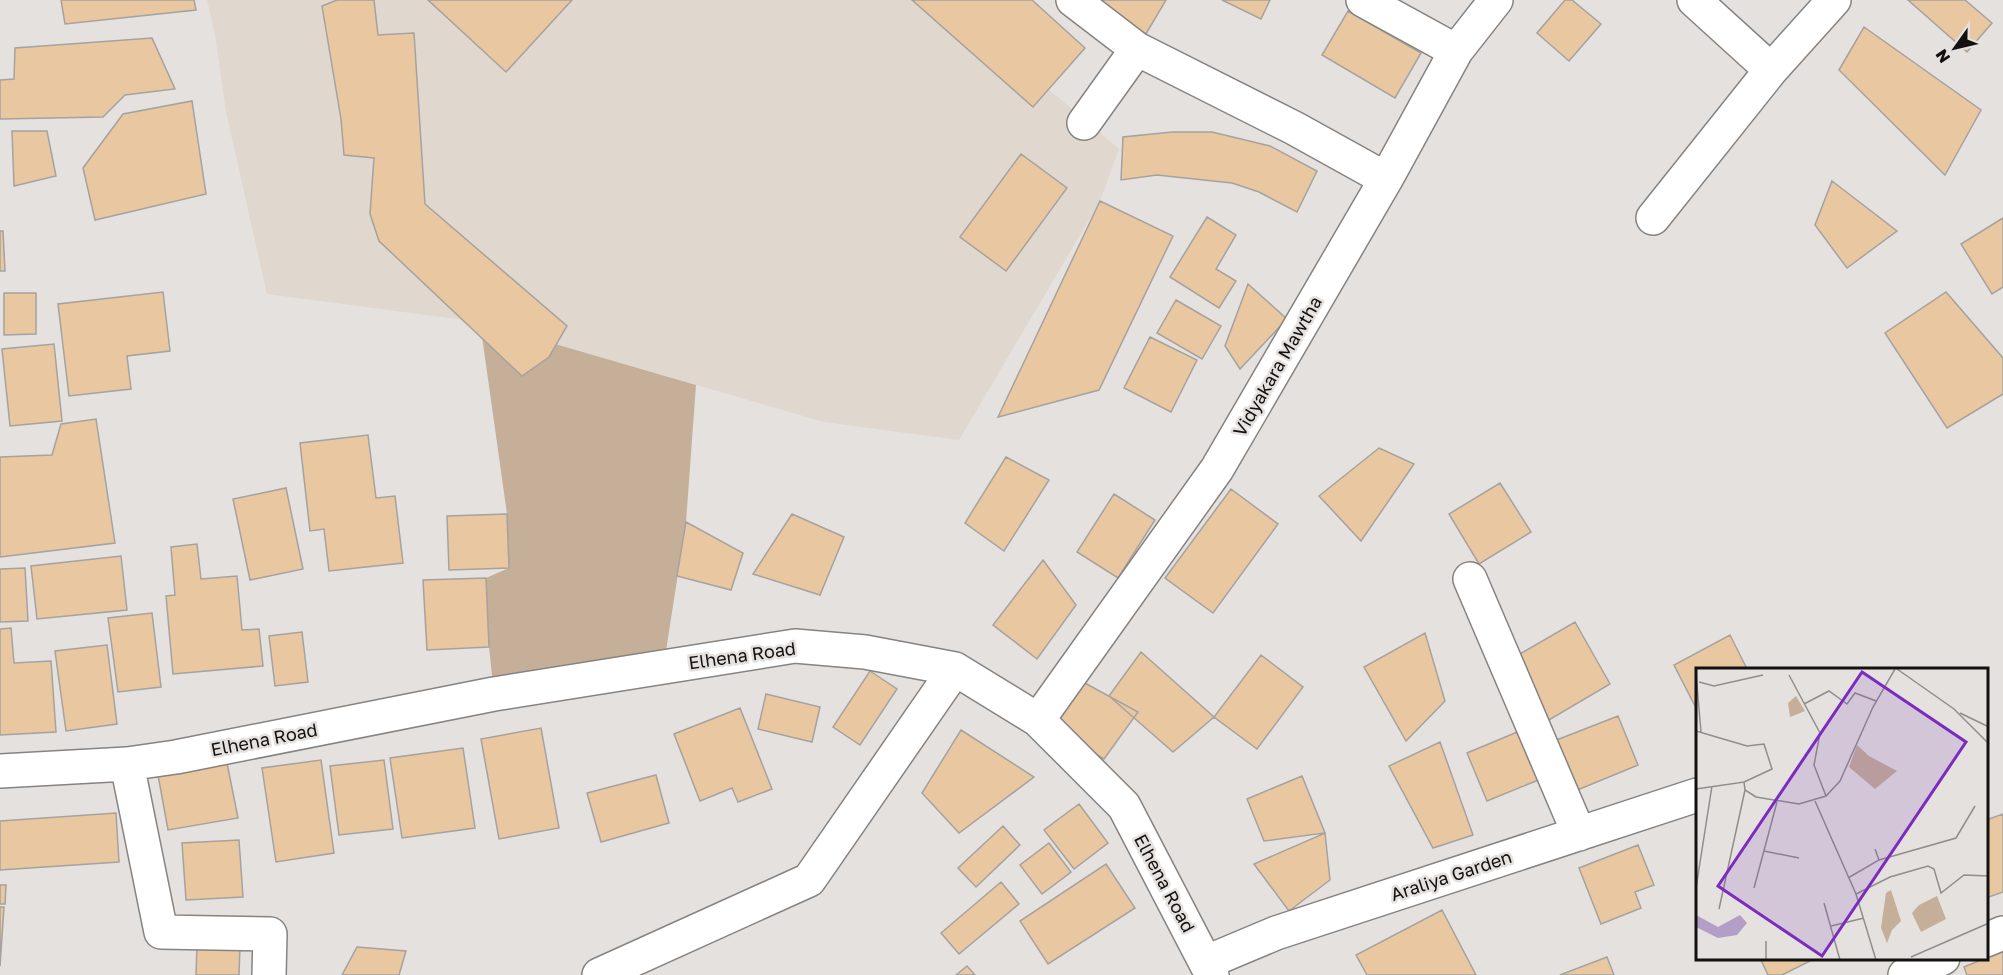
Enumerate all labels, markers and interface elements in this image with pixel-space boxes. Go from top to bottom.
north arrow [1925,18,1985,78]
text: N [1931,46,1954,67]
street label: Vidyakara Mawtha [1228,292,1326,440]
street label: Elhena Road [687,637,797,673]
inset map [1696,668,1988,960]
street label: Elhena Road [209,718,319,760]
street label: Elhena Road [1130,830,1200,936]
street label: Araliya Garden [1388,845,1514,905]

